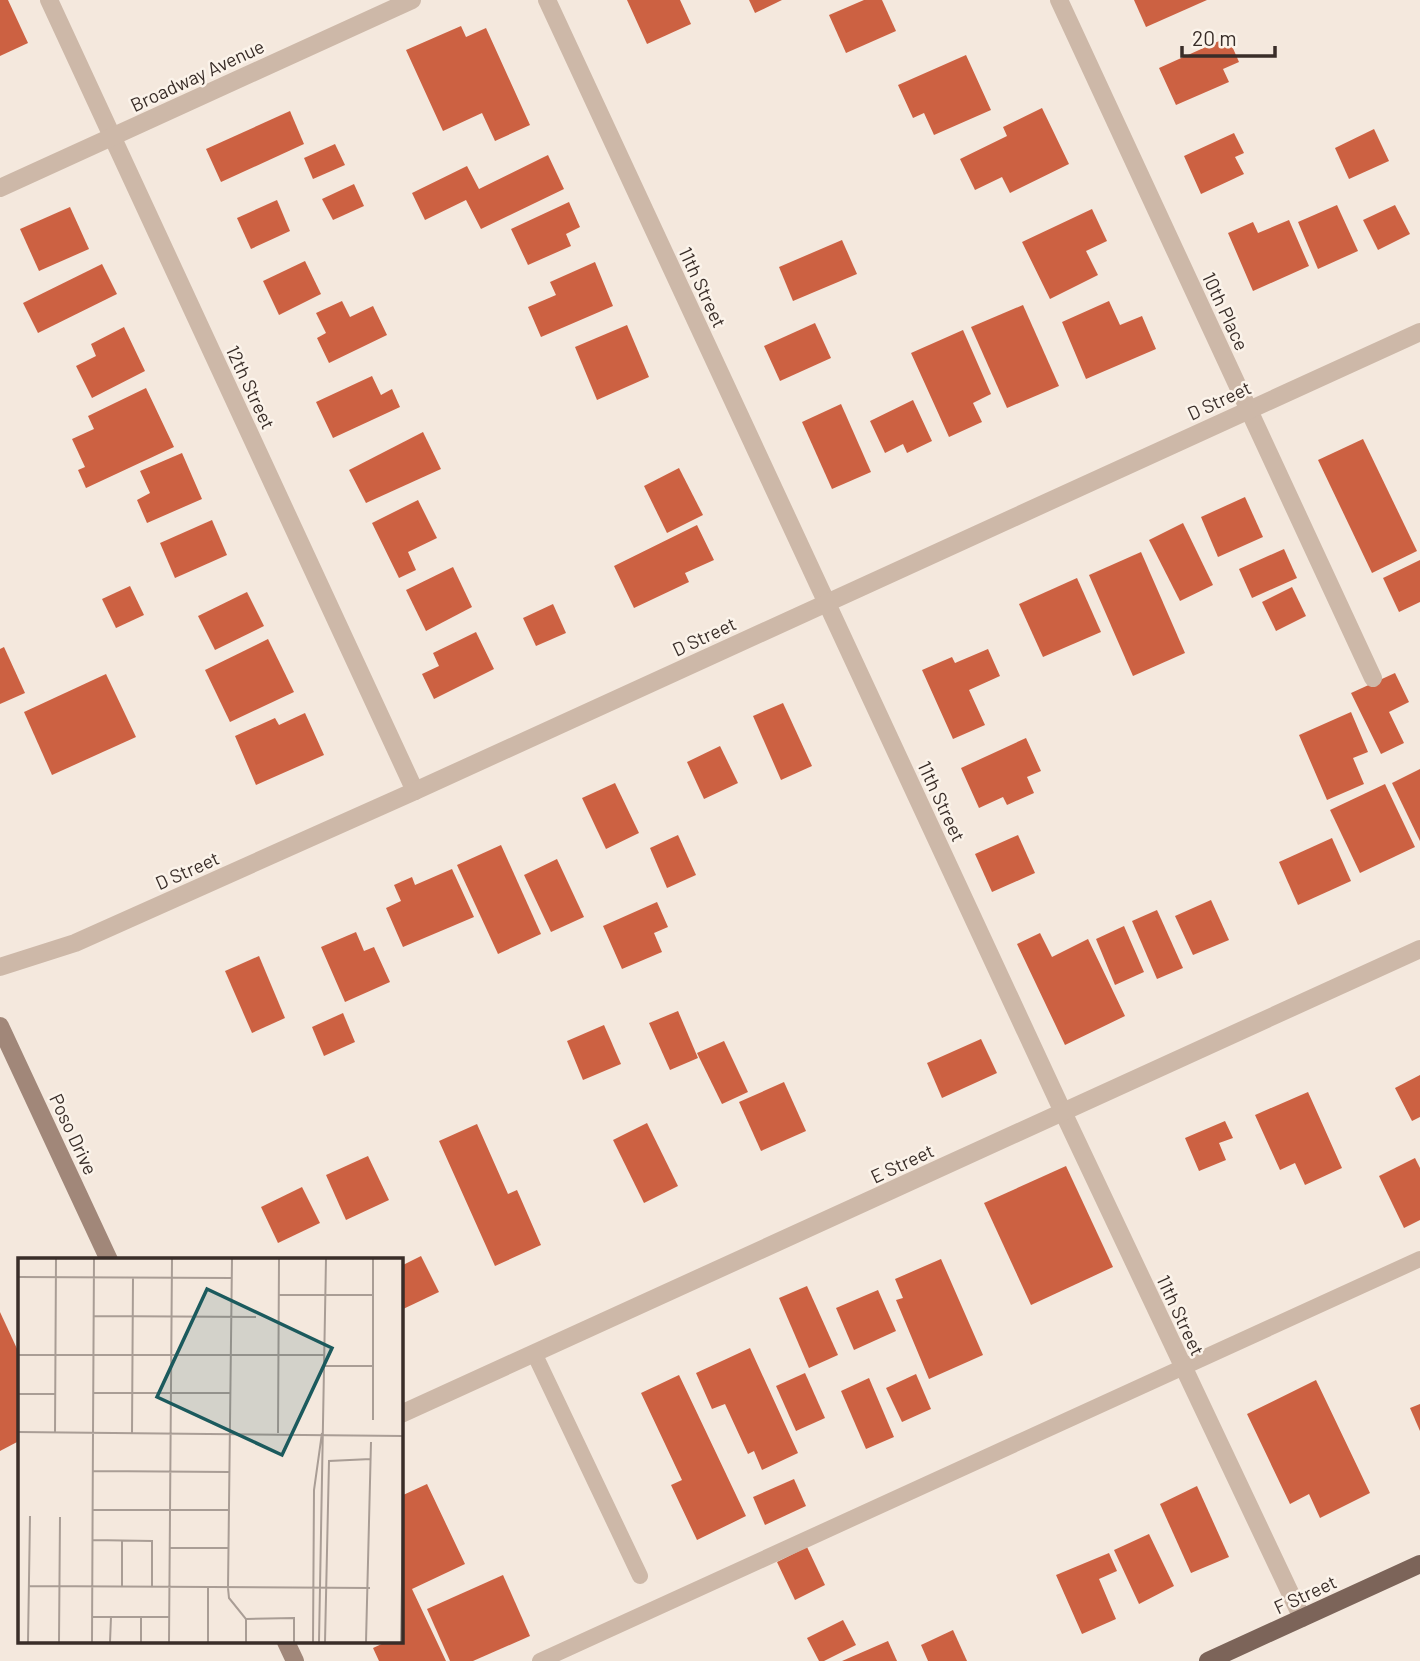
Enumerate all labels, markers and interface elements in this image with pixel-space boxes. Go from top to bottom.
scale bar [1182,14,1275,58]
text: 20 m [1192,25,1237,50]
street label: Broadway Avenue [126,34,268,116]
street label: 11th Street [674,243,732,331]
street label: 10th Place [1198,268,1254,354]
street label: 12th Street [222,342,280,432]
street label: D Street [1184,375,1254,425]
street label: D Street [669,611,739,661]
street label: 11th Street [913,757,971,845]
street label: D Street [152,846,222,894]
street label: Poso Drive [45,1090,103,1178]
street label: E Street [867,1138,937,1188]
inset map [18,1258,402,1644]
street label: 11th Street [1152,1271,1210,1359]
street label: F Street [1270,1570,1340,1618]

